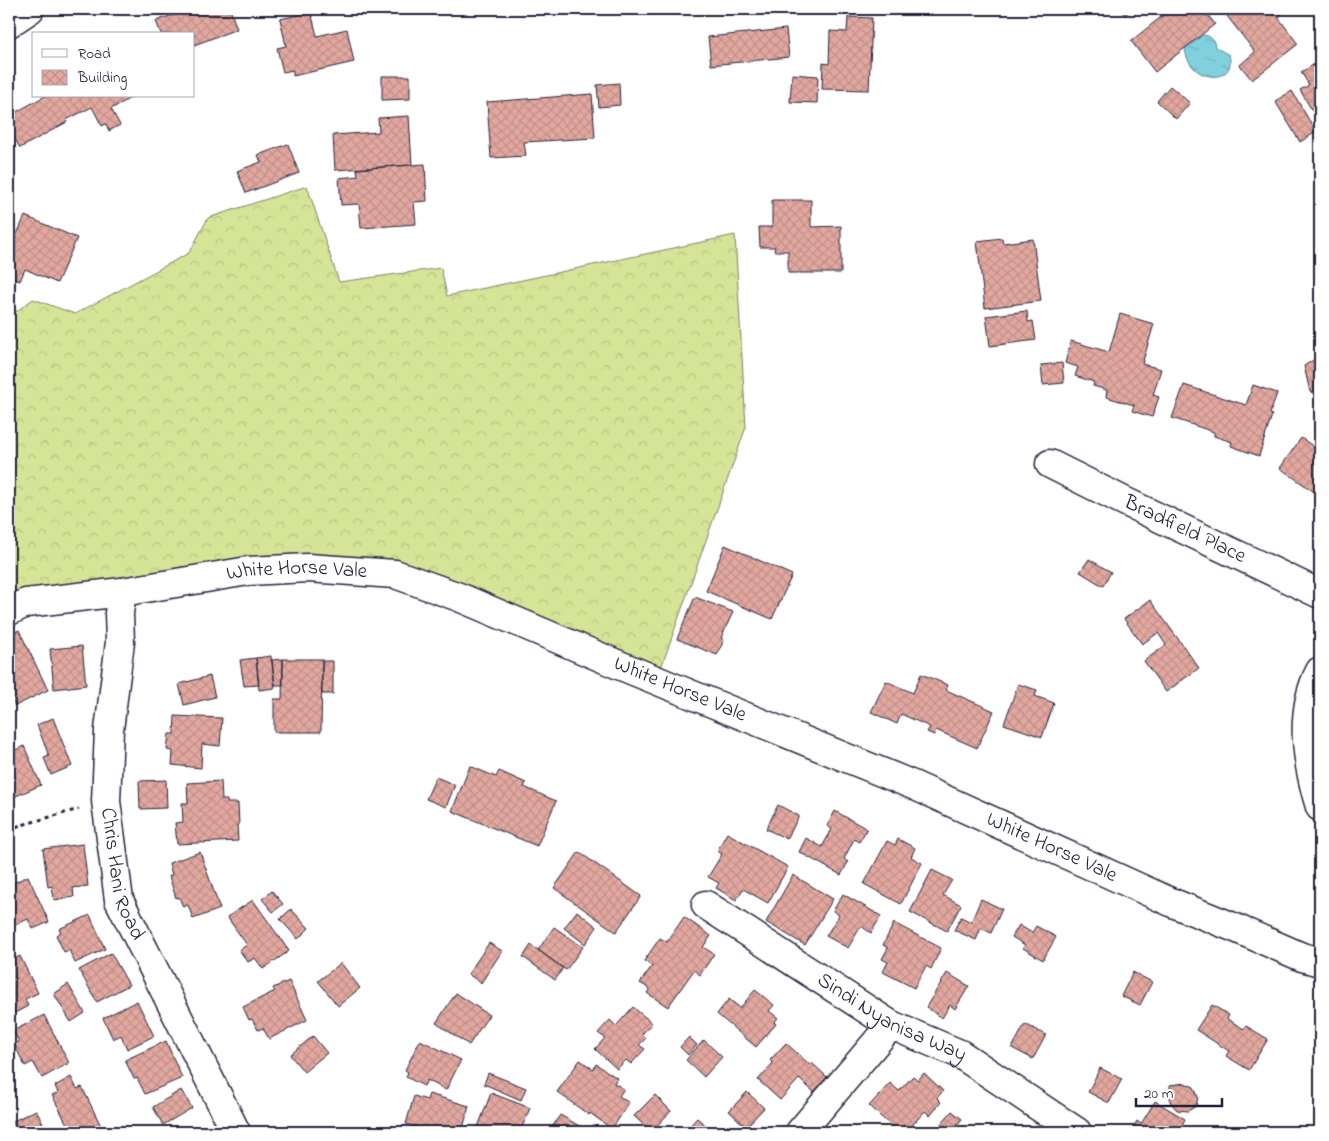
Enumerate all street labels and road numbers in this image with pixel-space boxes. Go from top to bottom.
street label: Bradfield Place [1118,488,1251,572]
street label: White Horse Vale [224,553,369,589]
street label: White Horse Vale [609,649,751,731]
street label: White Horse Vale [981,805,1122,891]
street label: Chris Hani Road [92,806,152,946]
street label: Sindi Nyanisa Way [811,966,973,1071]

